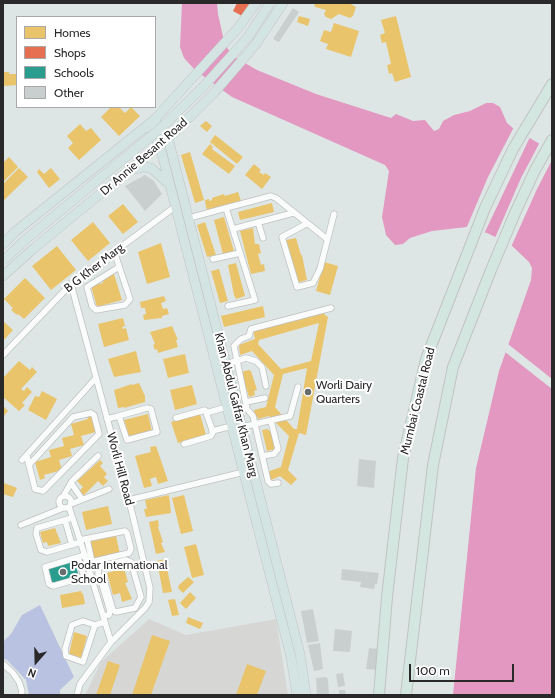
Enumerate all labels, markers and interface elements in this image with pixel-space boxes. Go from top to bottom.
legend [16,16,156,108]
text: Homes [54,25,91,40]
text: Shops [54,45,86,60]
text: Schools [54,65,94,80]
text: Other [54,85,84,100]
street label: Dr Annie Besant Road [97,115,191,199]
street label: B G Kher Marg [61,240,127,296]
street label: Khan Abdul Gaffar Khan Marg [211,331,261,479]
street label: Mumbai Coastal Road [398,346,438,456]
place label: Worli Dairy Quarters [316,378,372,406]
marker: Worli Dairy Quarters [303,387,313,397]
street label: Worli Hill Road [103,431,137,507]
place label: Podar International School [71,558,168,586]
marker: Podar International School [58,567,68,577]
north arrow [16,642,56,682]
scale bar [411,656,516,682]
text: 100 m [416,663,450,678]
text: N [26,665,38,681]

